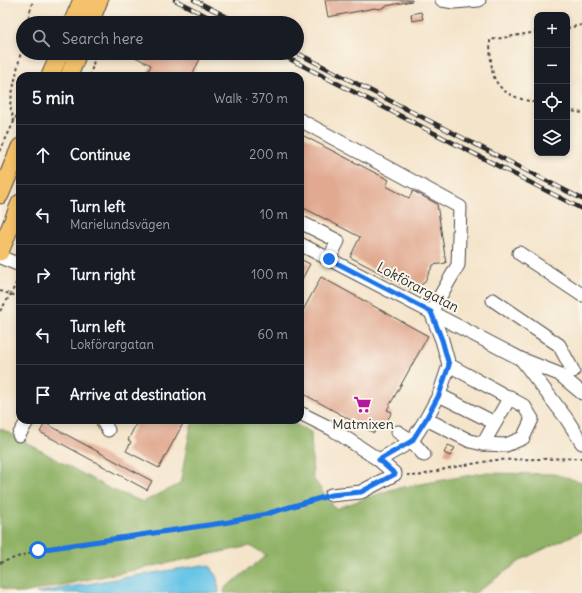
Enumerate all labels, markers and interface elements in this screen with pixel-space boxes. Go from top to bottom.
map controls [534,12,570,156]
button: + [534,12,570,48]
search box [16,16,304,60]
icon: search [30,27,52,49]
text: Search here [62,29,143,48]
button: − [534,48,570,84]
button: locate [534,84,570,120]
text: 5 min [32,87,74,109]
text: Walk · 370 m [214,90,288,107]
button: layers [534,120,570,156]
icon: ahead [32,144,54,166]
text: Continue [70,145,131,164]
text: 200 m [249,146,288,163]
text: Turn left [70,197,125,216]
icon: left [32,204,54,226]
text: 10 m [260,206,288,223]
text: Marielundsvägen [70,216,170,233]
route end [320,250,338,268]
street label: Lokförargatan [374,258,462,316]
icon: right [32,264,54,286]
text: Turn right [70,265,135,284]
text: 100 m [251,266,288,283]
text: Turn left [70,317,125,336]
icon: left [32,324,54,346]
text: 60 m [257,326,288,343]
text: Lokförargatan [70,336,154,353]
icon: arrive [32,384,54,406]
text: Arrive at destination [70,385,206,404]
supermarket icon: Matmixen [353,394,373,414]
place label: Matmixen [332,415,394,433]
route start [29,541,47,559]

